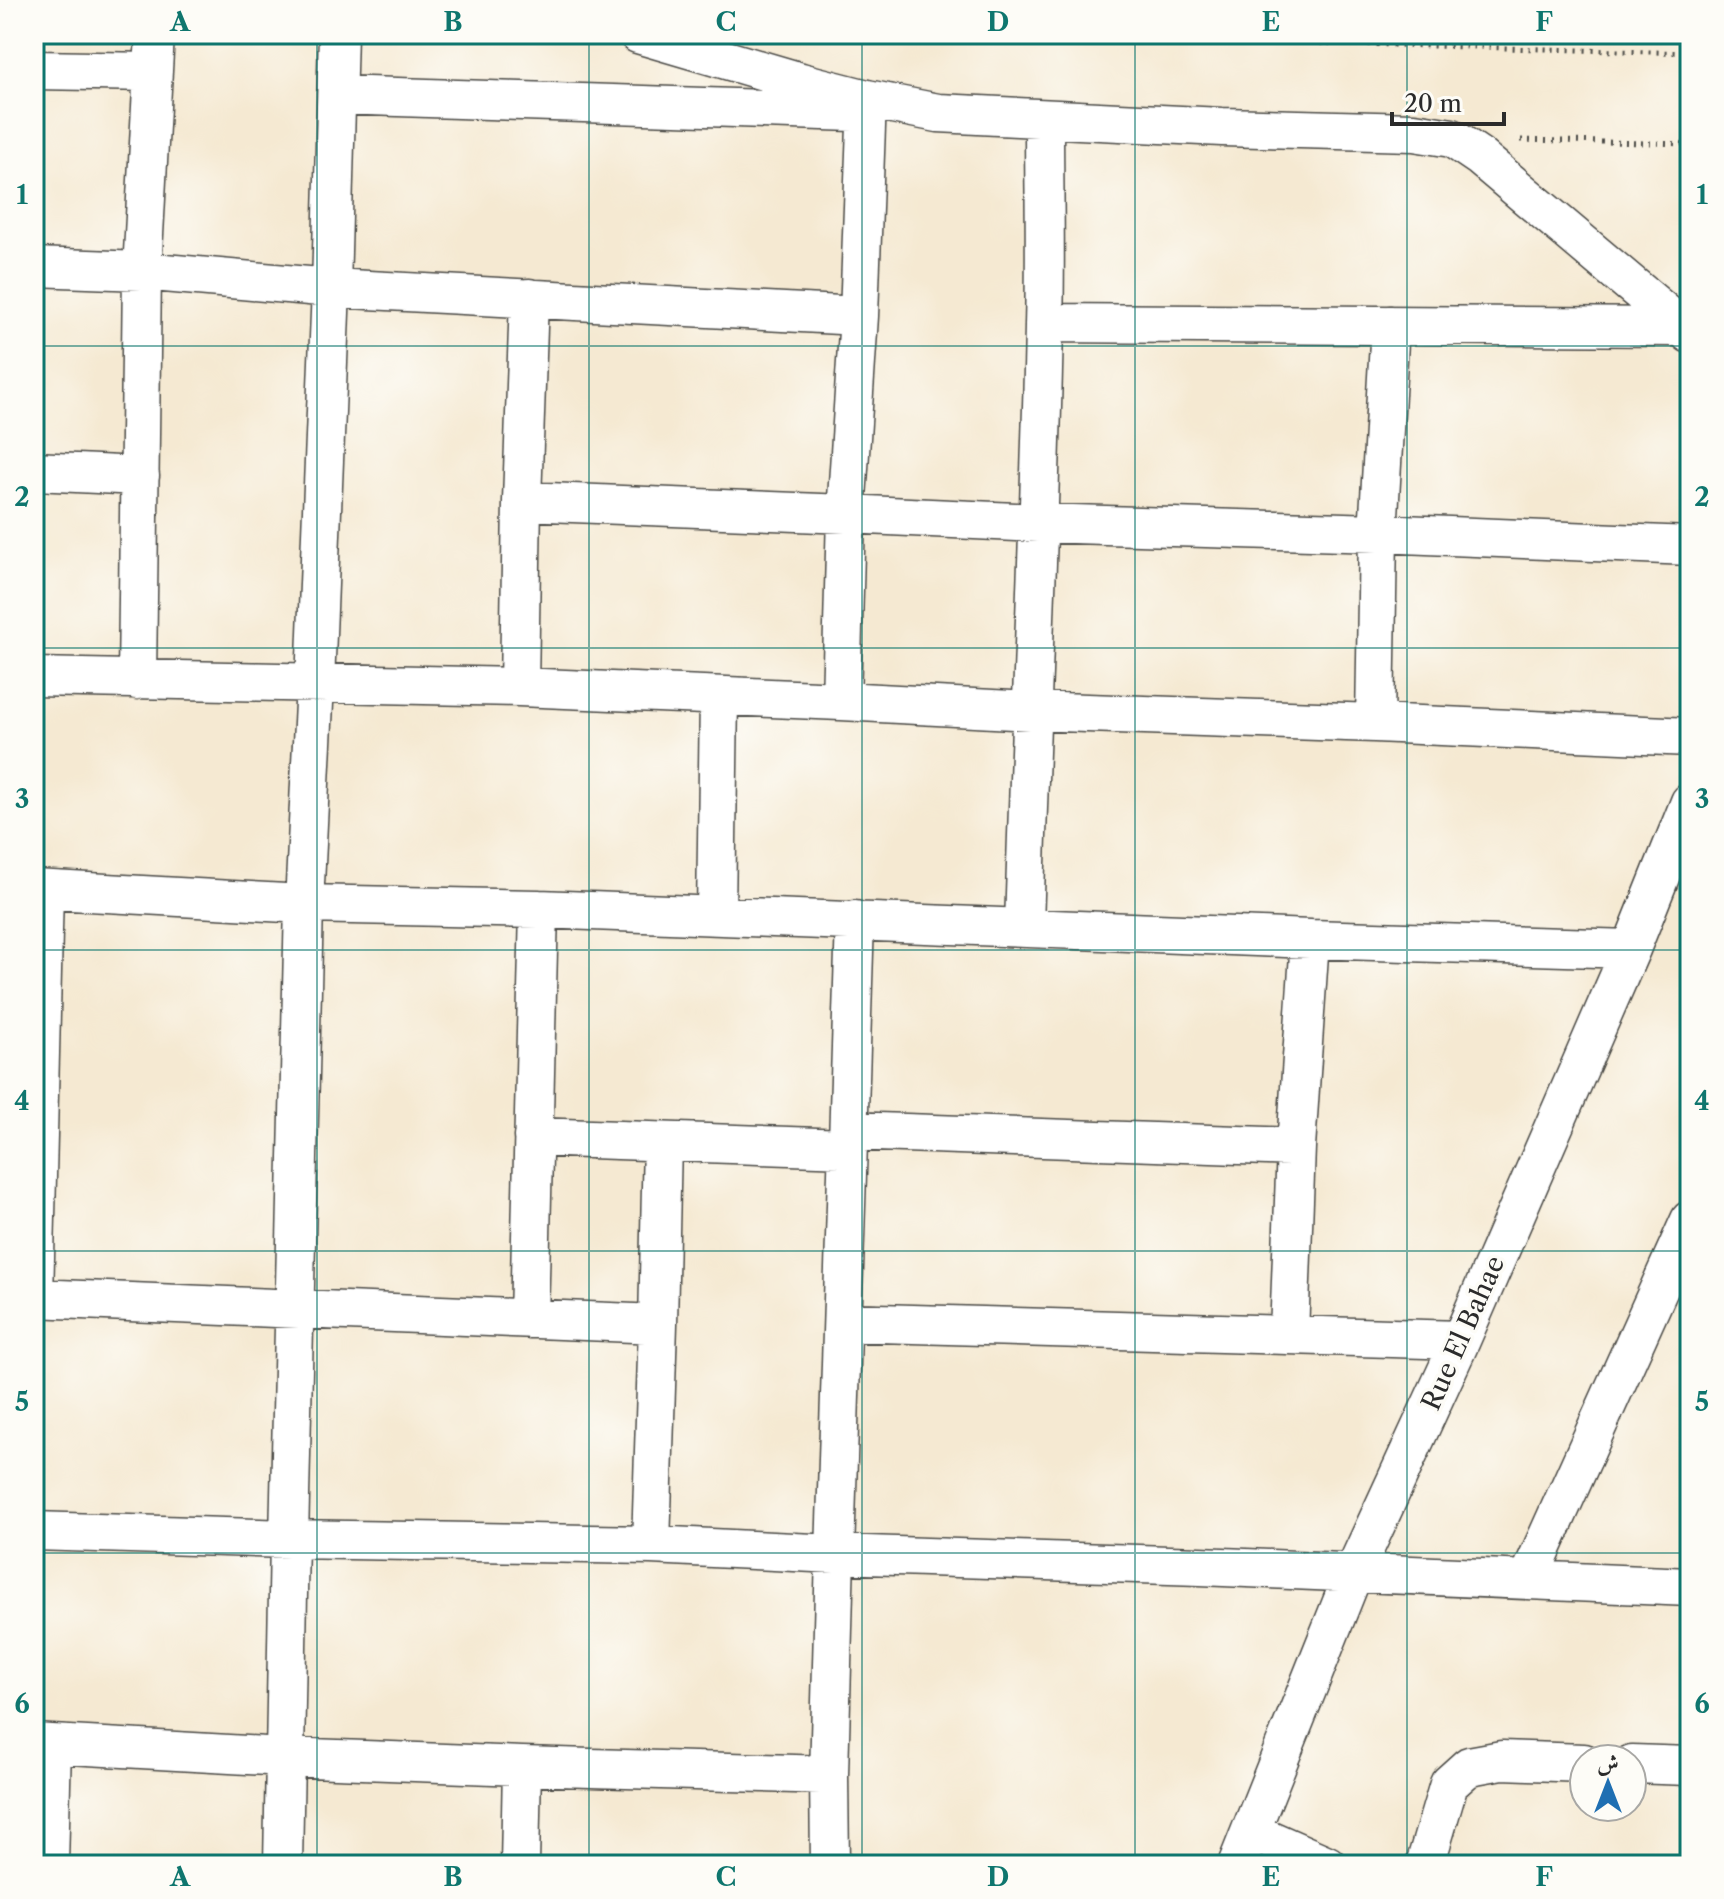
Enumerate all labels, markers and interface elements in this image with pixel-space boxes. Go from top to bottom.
text: A [169,6,191,38]
text: B [443,6,463,38]
text: C [716,6,736,38]
text: D [987,6,1009,38]
text: E [1262,6,1280,38]
text: F [1535,6,1553,38]
scale bar [1392,76,1504,126]
text: 20 m [1404,89,1462,118]
text: 1 [16,179,28,211]
text: 1 [1696,179,1708,211]
text: 2 [14,481,30,513]
text: 2 [1694,481,1710,513]
text: 3 [15,783,29,815]
text: 3 [1695,783,1709,815]
text: 4 [14,1085,30,1117]
text: 4 [1694,1085,1710,1117]
street label: Rue El Bahae [1415,1251,1511,1415]
text: 5 [15,1386,29,1418]
text: 5 [1695,1386,1709,1418]
text: 6 [14,1688,30,1720]
text: 6 [1694,1688,1710,1720]
north arrow [1568,1743,1648,1823]
text: ش [1597,1750,1619,1777]
text: A [169,1861,191,1893]
text: B [443,1861,463,1893]
text: C [716,1861,736,1893]
text: D [987,1861,1009,1893]
text: E [1262,1861,1280,1893]
text: F [1535,1861,1553,1893]

